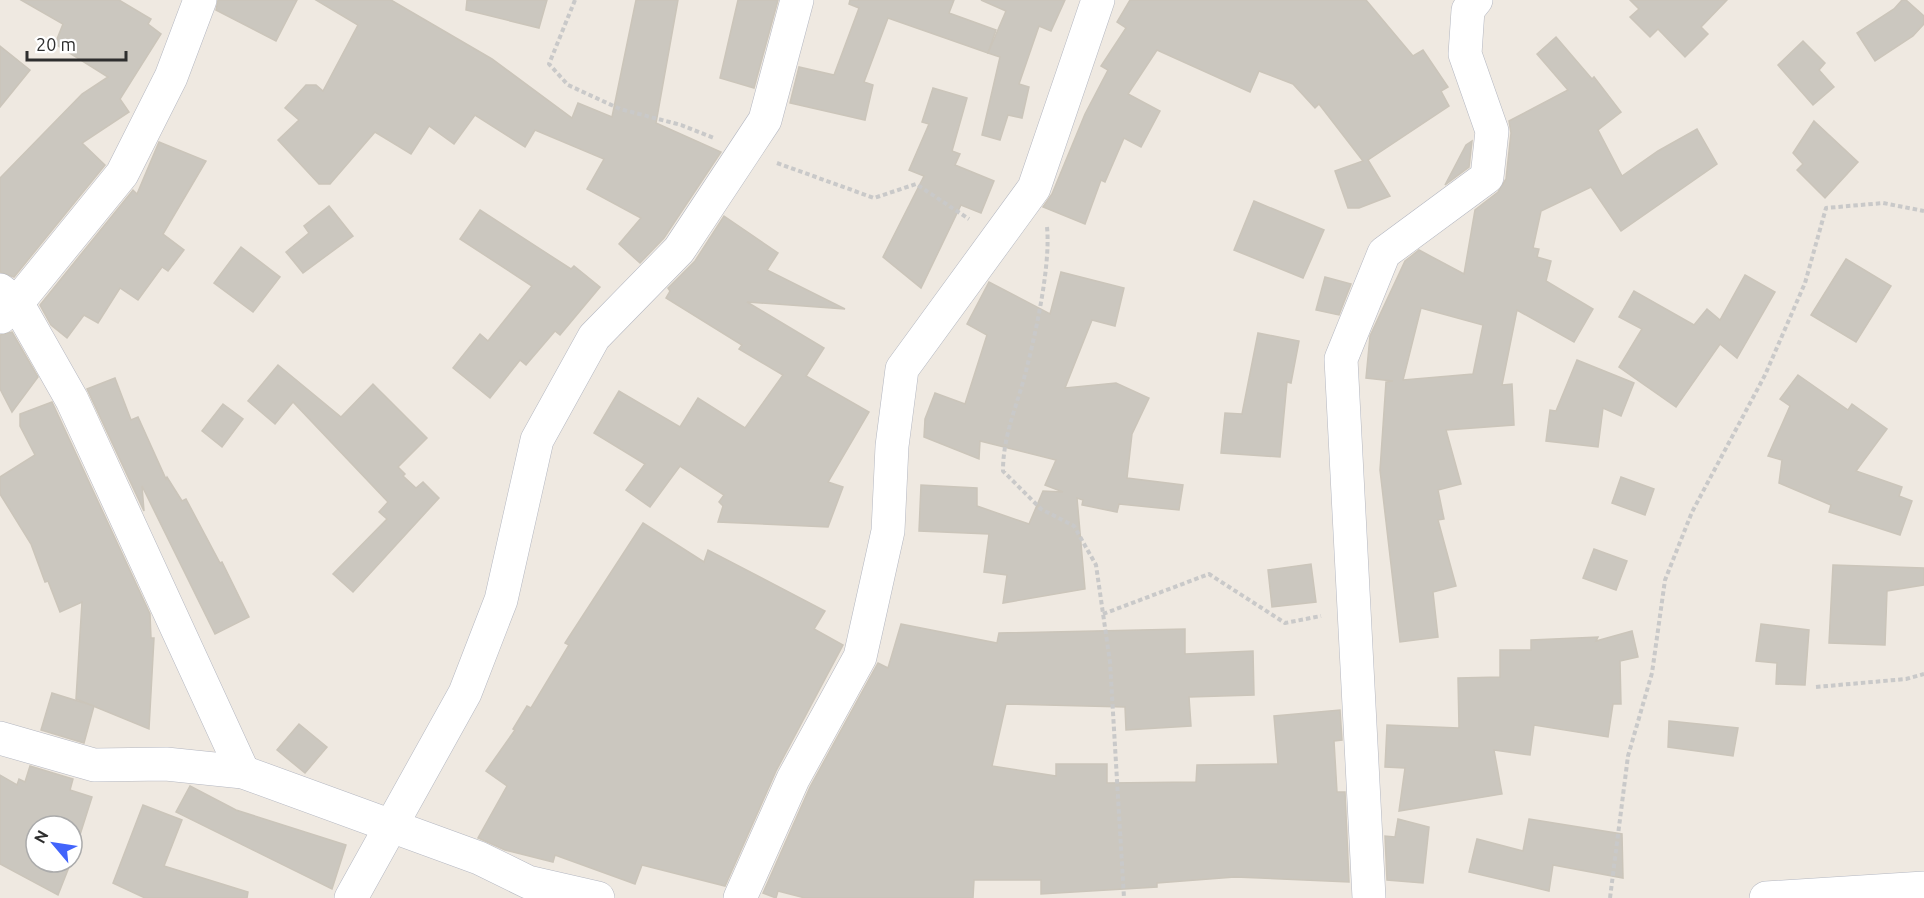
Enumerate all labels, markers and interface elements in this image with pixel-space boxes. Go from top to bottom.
scale bar [27,24,126,62]
text: 20 m [36,34,76,54]
north arrow [24,814,84,874]
text: N [30,827,52,846]

